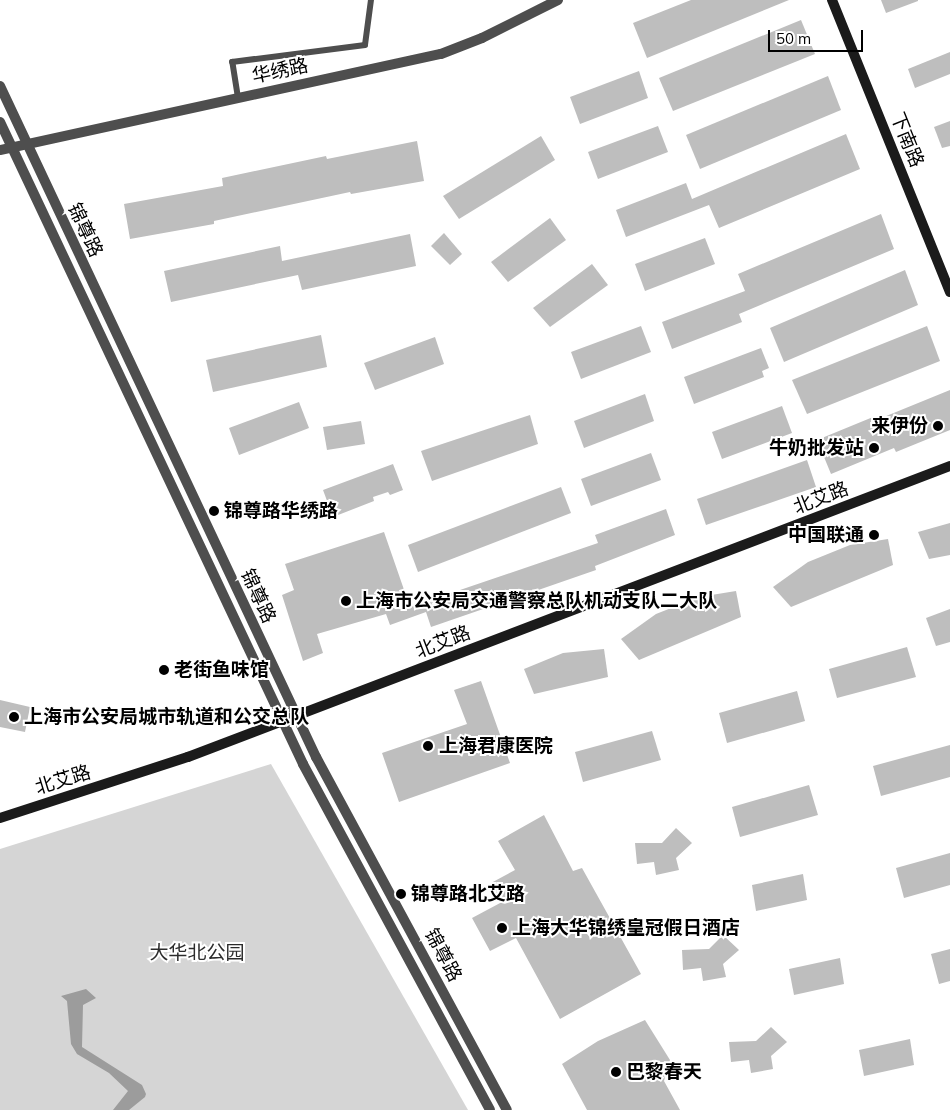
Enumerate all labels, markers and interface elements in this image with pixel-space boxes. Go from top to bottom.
scale bar [770,20,865,52]
text: 50 m [776,29,811,48]
street label: 华绣路 [250,54,310,88]
street label: 下南路 [886,109,928,171]
street label: 锦尊路 [63,199,107,261]
place label: 来伊份 [871,415,928,437]
marker: 来伊份 [932,420,944,432]
place label: 牛奶批发站 [769,437,864,459]
marker: 牛奶批发站 [868,442,880,454]
street label: 北艾路 [790,477,852,519]
place label: 锦尊路华绣路 [224,500,338,522]
marker: 锦尊路华绣路 [208,505,220,517]
place label: 中国联通 [788,524,864,546]
marker: 中国联通 [868,529,880,541]
street label: 锦尊路 [236,565,280,627]
place label: 上海市公安局交通警察总队机动支队二大队 [356,590,717,612]
marker: 上海市公安局交通警察总队机动支队二大队 [340,595,352,607]
street label: 北艾路 [412,621,474,663]
place label: 老街鱼味馆 [174,659,269,681]
marker: 老街鱼味馆 [158,664,170,676]
place label: 上海市公安局城市轨道和公交总队 [24,706,309,728]
marker: 上海市公安局城市轨道和公交总队 [8,711,20,723]
place label: 上海君康医院 [439,735,553,757]
marker: 上海君康医院 [421,739,435,753]
street label: 北艾路 [32,761,94,799]
place label: 锦尊路北艾路 [411,883,525,905]
marker: 锦尊路北艾路 [395,888,407,900]
place label: 上海大华锦绣皇冠假日酒店 [512,917,740,939]
marker: 上海大华锦绣皇冠假日酒店 [496,922,508,934]
street label: 锦尊路 [420,924,466,986]
park label: 大华北公园 [150,942,244,964]
place label: 巴黎春天 [626,1061,702,1083]
marker: 巴黎春天 [610,1066,622,1078]

